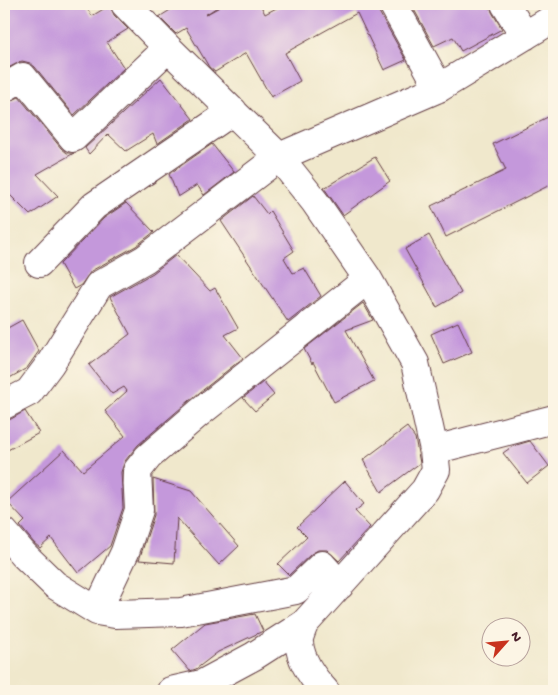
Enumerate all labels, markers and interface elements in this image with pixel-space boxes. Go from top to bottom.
north arrow [480,618,530,668]
text: N [506,629,525,645]

